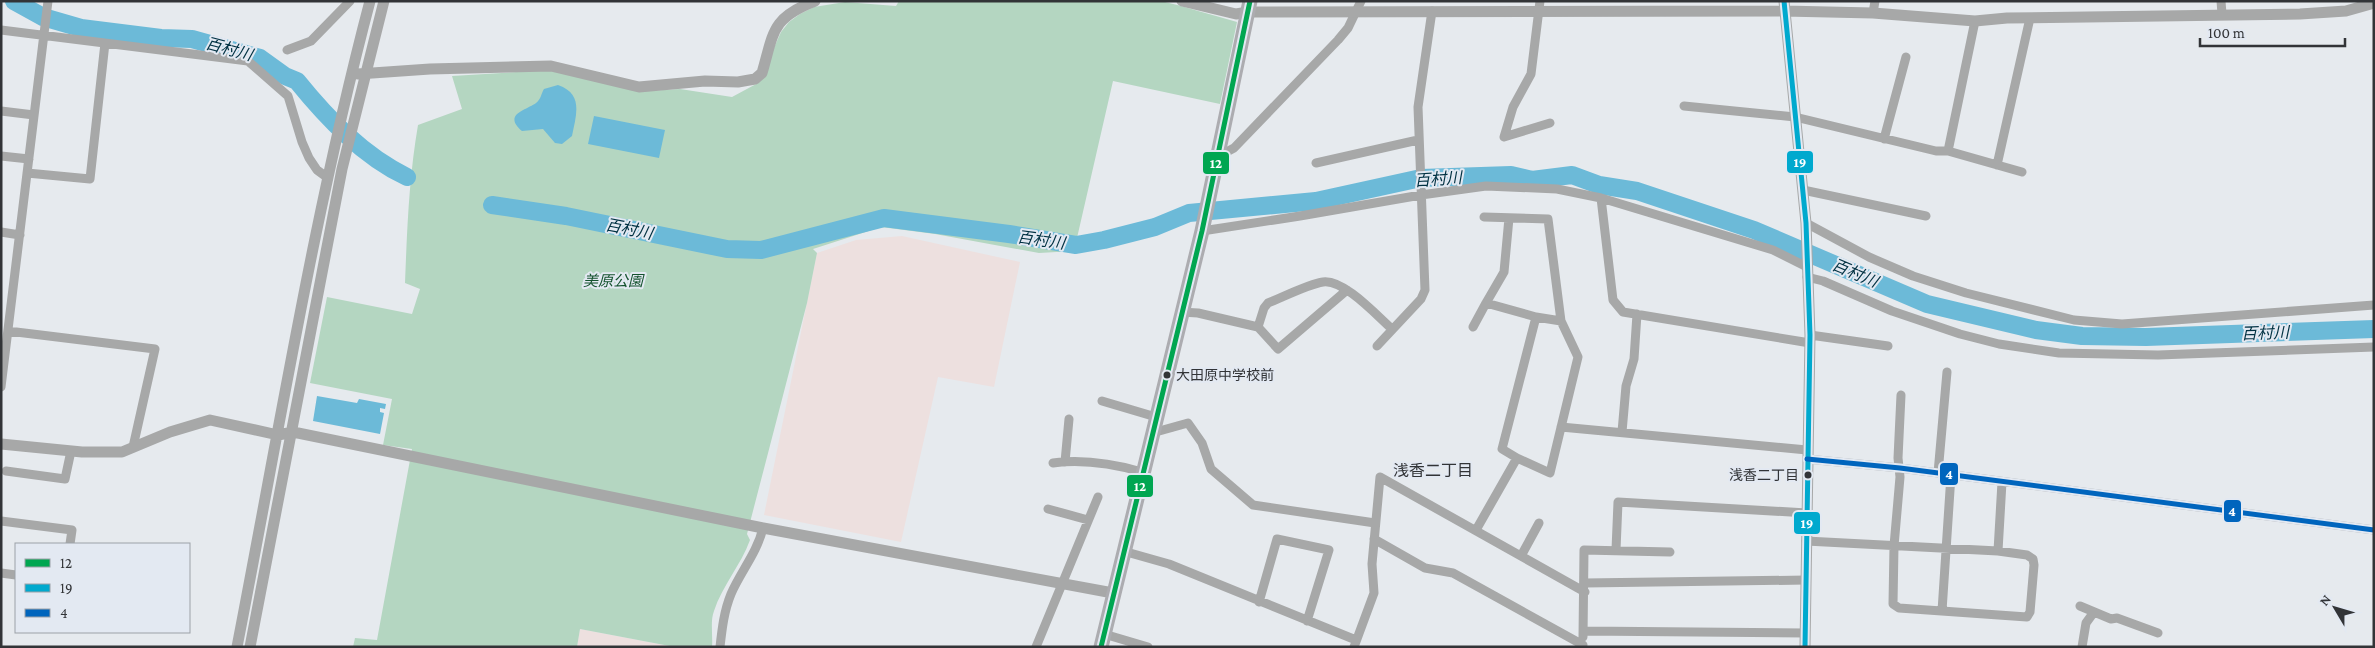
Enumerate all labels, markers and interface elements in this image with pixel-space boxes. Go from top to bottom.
scale bar [2200,15,2345,47]
text: 100 m [2208,25,2245,41]
water label: 百村川 [204,35,256,64]
line badge: 19 [1786,150,1814,174]
line badge: 12 [1202,151,1230,175]
text: 19 [1794,154,1806,170]
text: 12 [1210,155,1222,171]
water label: 百村川 [1413,169,1465,189]
water label: 百村川 [604,216,656,242]
water label: 百村川 [1016,228,1068,252]
water label: 百村川 [1830,256,1882,291]
park label: 美原公園 [583,273,645,289]
water label: 百村川 [2241,324,2291,342]
place label: 大田原中学校前 [1176,367,1274,383]
marker: 大田原中学校前 [1162,370,1172,380]
district label: 浅香二丁目 [1393,462,1473,479]
line badge: 4 [1939,462,1959,486]
text: 4 [1945,466,1953,482]
place label: 浅香二丁目 [1729,467,1799,483]
marker: 浅香二丁目 [1803,470,1813,480]
line badge: 12 [1126,474,1154,498]
text: 12 [1134,478,1146,494]
line badge: 4 [2223,499,2242,523]
text: 4 [2228,503,2236,519]
line badge: 19 [1793,511,1821,535]
text: 19 [1801,515,1813,531]
legend [15,543,190,633]
text: 12 [60,555,72,571]
text: 19 [60,580,73,596]
north arrow [2310,583,2360,633]
text: N [2316,591,2334,609]
text: 4 [60,605,68,621]

